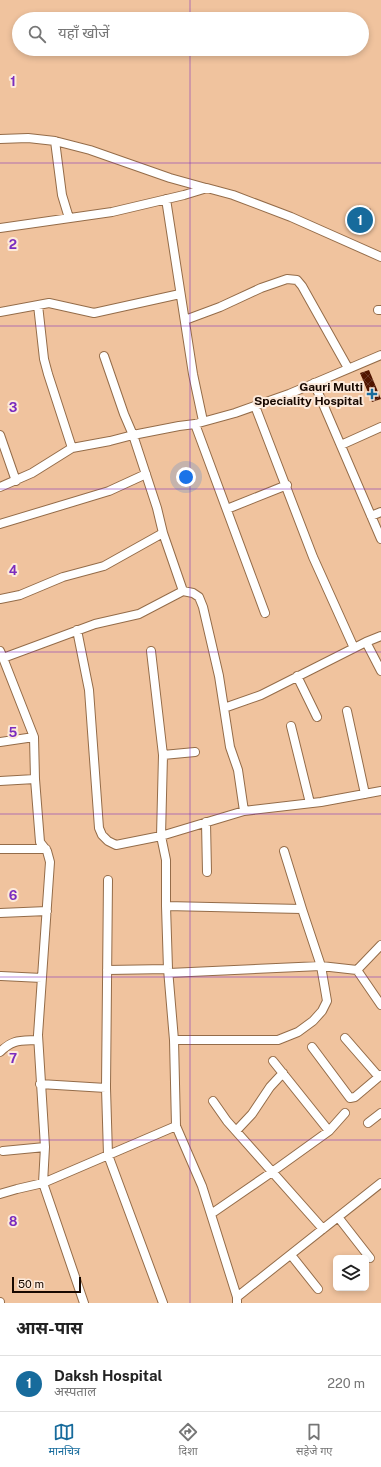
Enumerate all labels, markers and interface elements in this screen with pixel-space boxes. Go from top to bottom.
search box [12,12,369,56]
icon: search [26,23,48,45]
text: यहाँ खोजें [58,24,109,41]
text: 1 [10,74,16,89]
pin: 1 [347,205,373,235]
text: 2 [9,237,17,252]
place label: Gauri Multi Speciality Hospital [254,380,363,408]
marker: Gauri Multi Speciality Hospital [366,388,378,400]
text: 3 [9,400,18,415]
your location [176,467,196,487]
text: 4 [9,563,18,578]
text: 5 [9,725,18,740]
text: 6 [9,888,18,903]
text: 7 [9,1051,17,1066]
text: 8 [9,1214,18,1229]
map controls [333,1255,369,1291]
button: layers [333,1255,369,1291]
scale bar [12,1275,81,1294]
text: 50 m [18,1278,44,1290]
text: आस-पास [16,1318,83,1338]
text: Daksh Hospital [54,1367,163,1384]
text: 1 [26,1376,32,1391]
text: 220 m [327,1376,365,1391]
text: अस्पताल [54,1384,96,1399]
tab: मानचित्र [49,1421,80,1459]
tab: दिशा [177,1421,199,1459]
tab: सहेजे गए [296,1421,332,1459]

